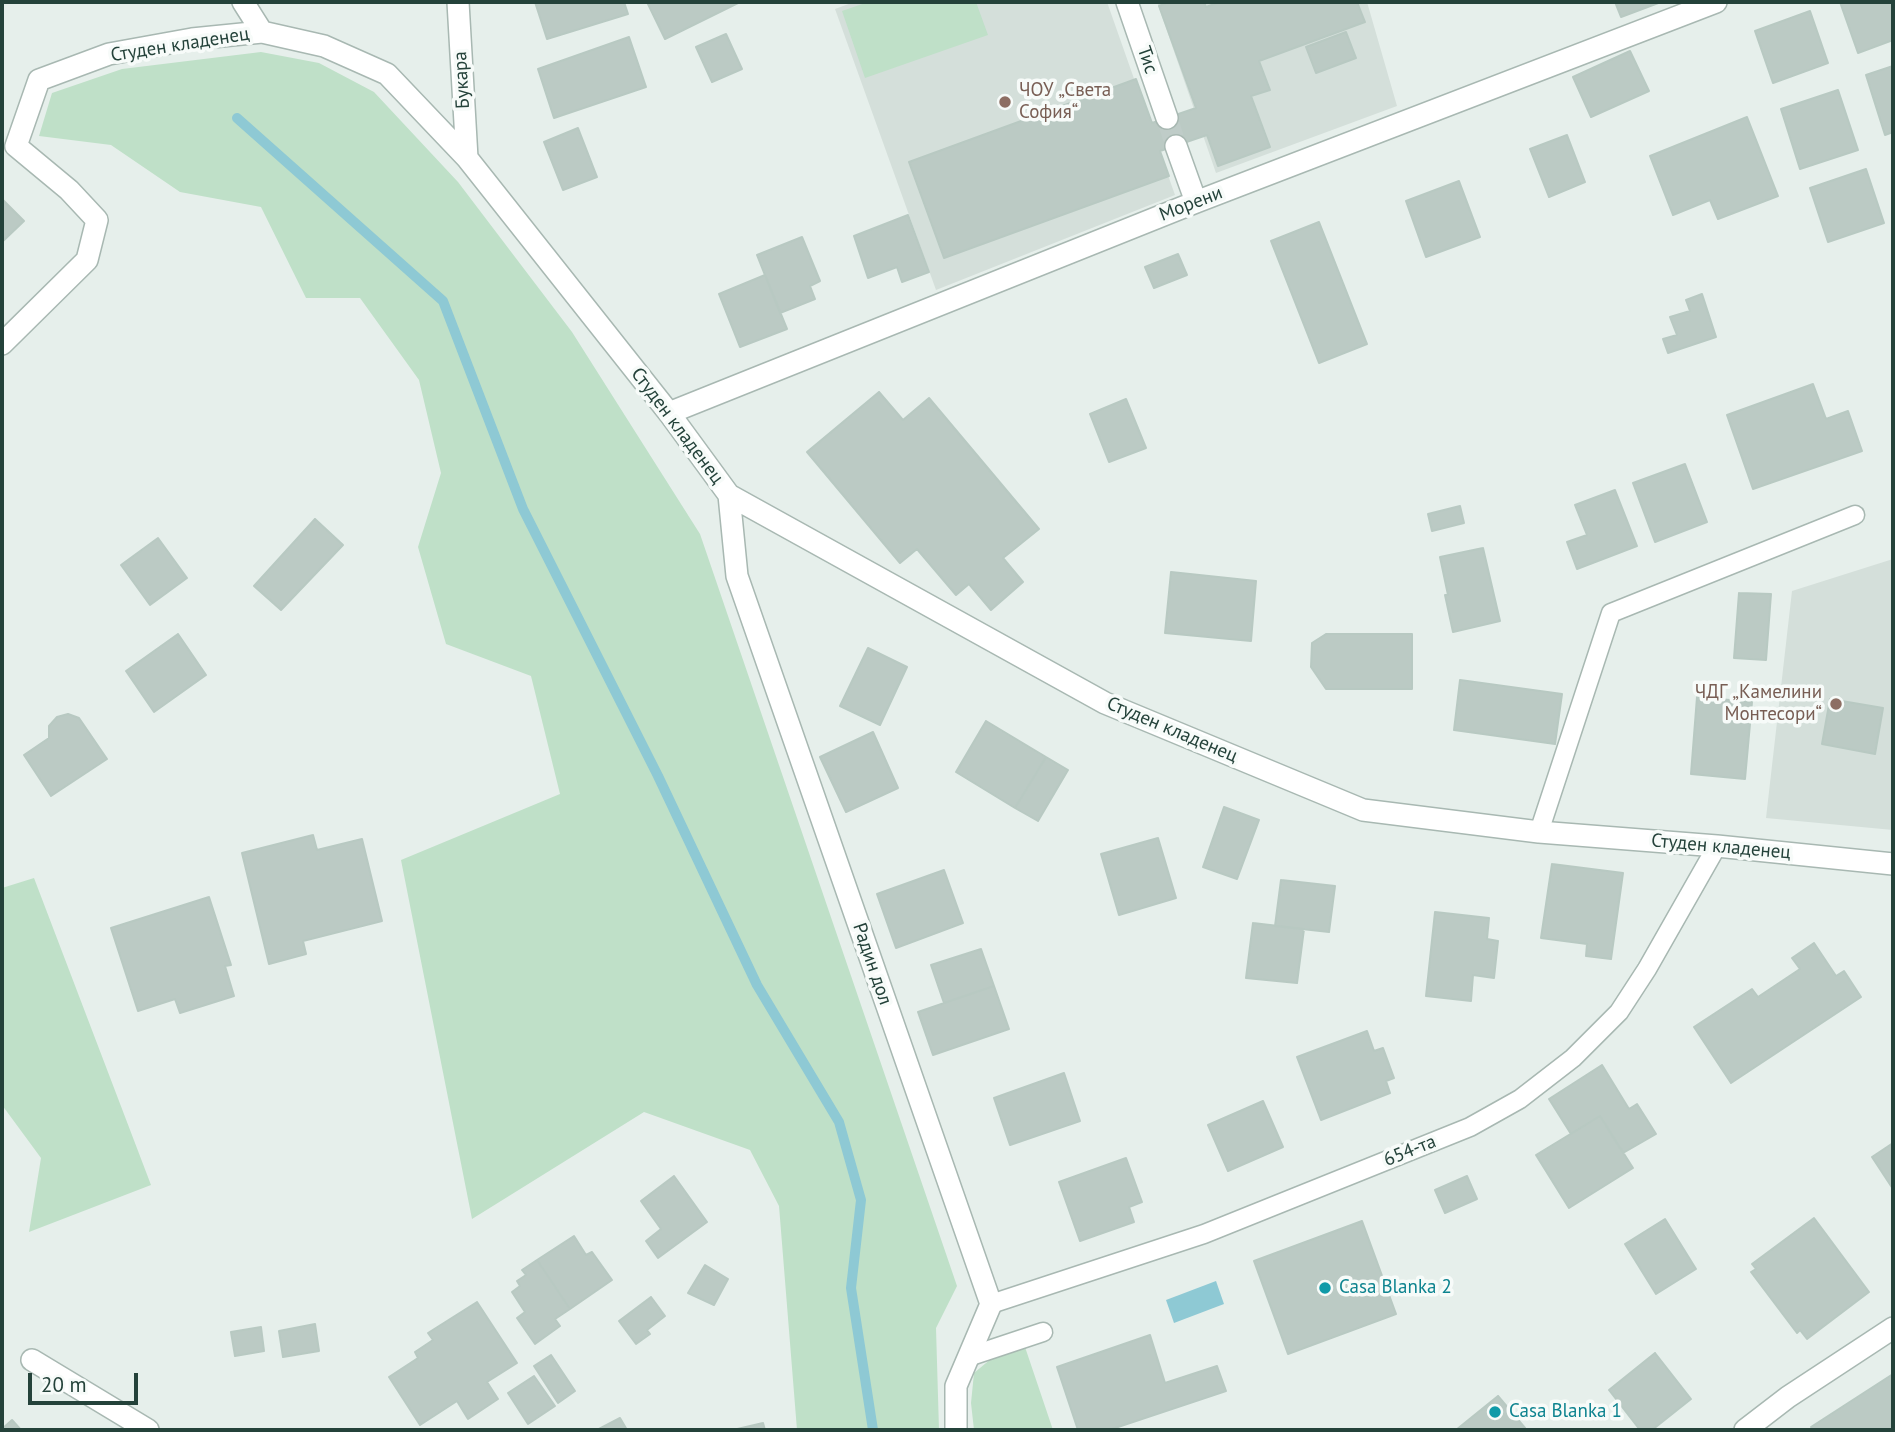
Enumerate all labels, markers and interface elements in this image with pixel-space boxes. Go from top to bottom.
street label: Студен кладенец [109,23,251,67]
street label: Тис [1132,43,1162,77]
street label: Букара [449,51,475,109]
place label: ЧОУ „Света София“ [1019,80,1111,124]
marker: ЧОУ „Света София“ [997,94,1013,110]
street label: Морени [1156,182,1226,226]
street label: Студен кладенец [626,363,728,489]
place label: ЧДГ „Камелини Монтесори“ [1695,682,1822,726]
street label: Студен кладенец [1103,692,1241,768]
marker: ЧДГ „Камелини Монтесори“ [1828,696,1844,712]
street label: Студен кладенец [1650,830,1792,864]
street label: Радин дол [847,920,897,1008]
street label: 654-та [1380,1130,1440,1172]
place label: Casa Blanka 2 [1339,1277,1452,1299]
marker: Casa Blanka 2 [1317,1280,1333,1296]
scale bar [32,1358,142,1402]
text: 20 m [41,1371,87,1398]
place label: Casa Blanka 1 [1509,1401,1622,1423]
marker: Casa Blanka 1 [1487,1404,1503,1420]

